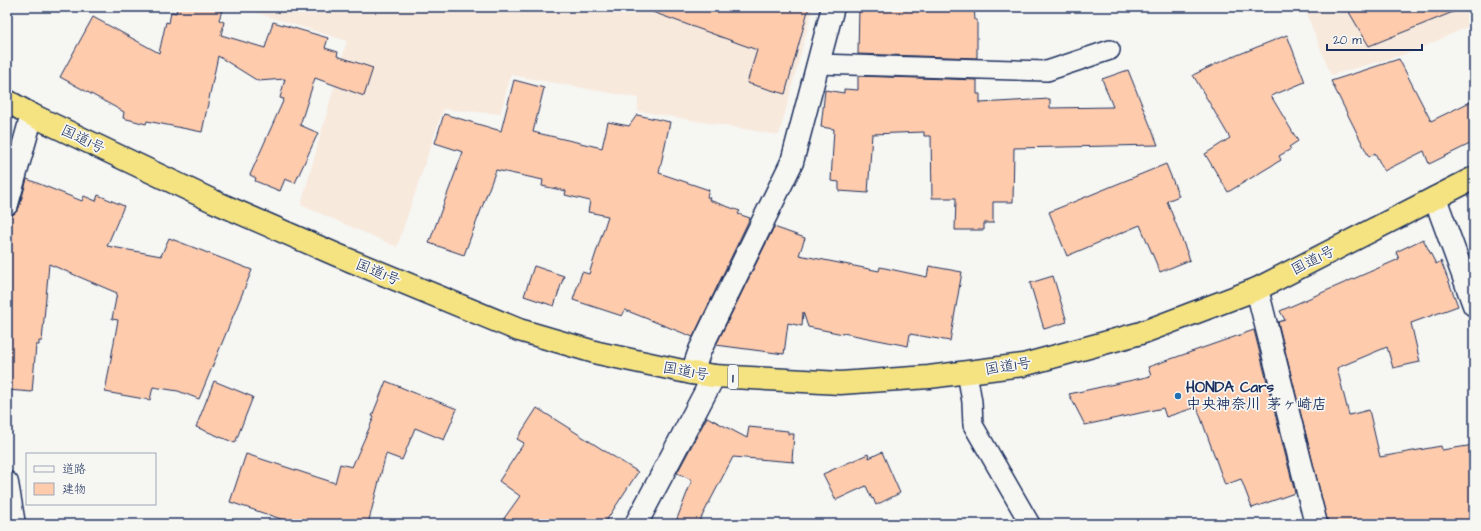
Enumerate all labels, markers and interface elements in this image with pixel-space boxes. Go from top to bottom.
scale bar [1327,26,1422,52]
text: 20 m [1333,32,1362,49]
street label: 国道1号 [57,120,108,159]
street label: 国道1号 [1288,240,1339,280]
street label: 国道1号 [352,254,403,291]
street label: 国道1号 [983,352,1033,381]
street label: 国道1号 [661,357,711,386]
road number: 1 [728,365,738,389]
place label: HONDA Cars 中央神奈川 茅ヶ崎店 [1186,377,1327,415]
marker: HONDA Cars 中央神奈川 茅ヶ崎店 [1173,391,1183,401]
legend [26,453,156,505]
text: 道路 [62,461,86,478]
text: 建物 [62,481,86,498]

